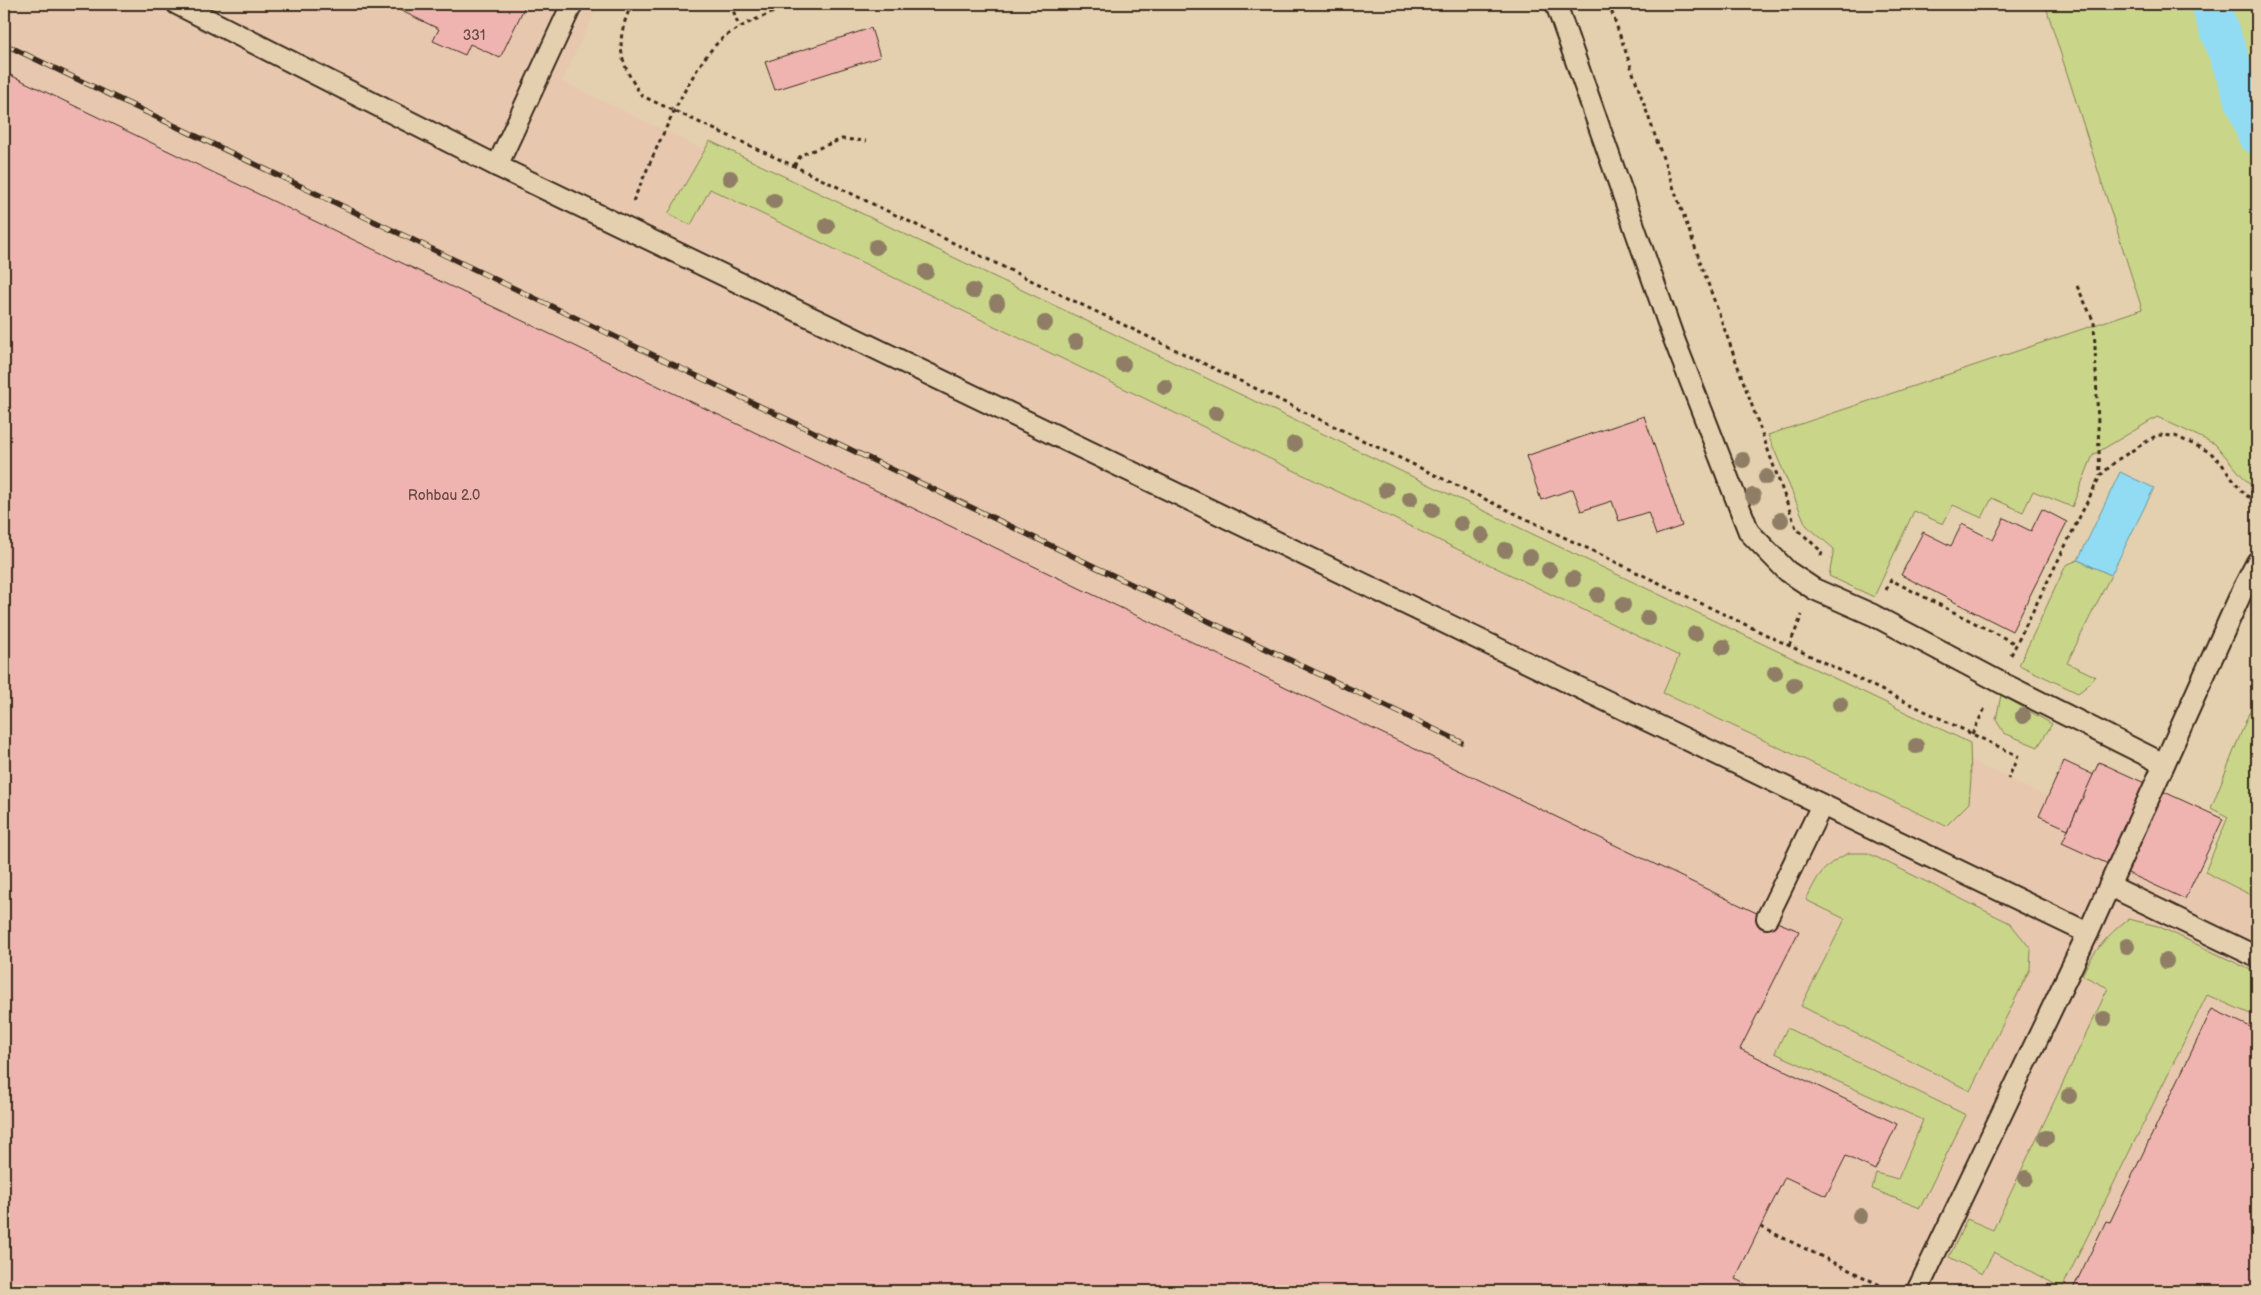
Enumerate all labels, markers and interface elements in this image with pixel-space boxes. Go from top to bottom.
house number: 331 [463,27,485,44]
house number: Rohbau 2.0 [408,487,480,504]

